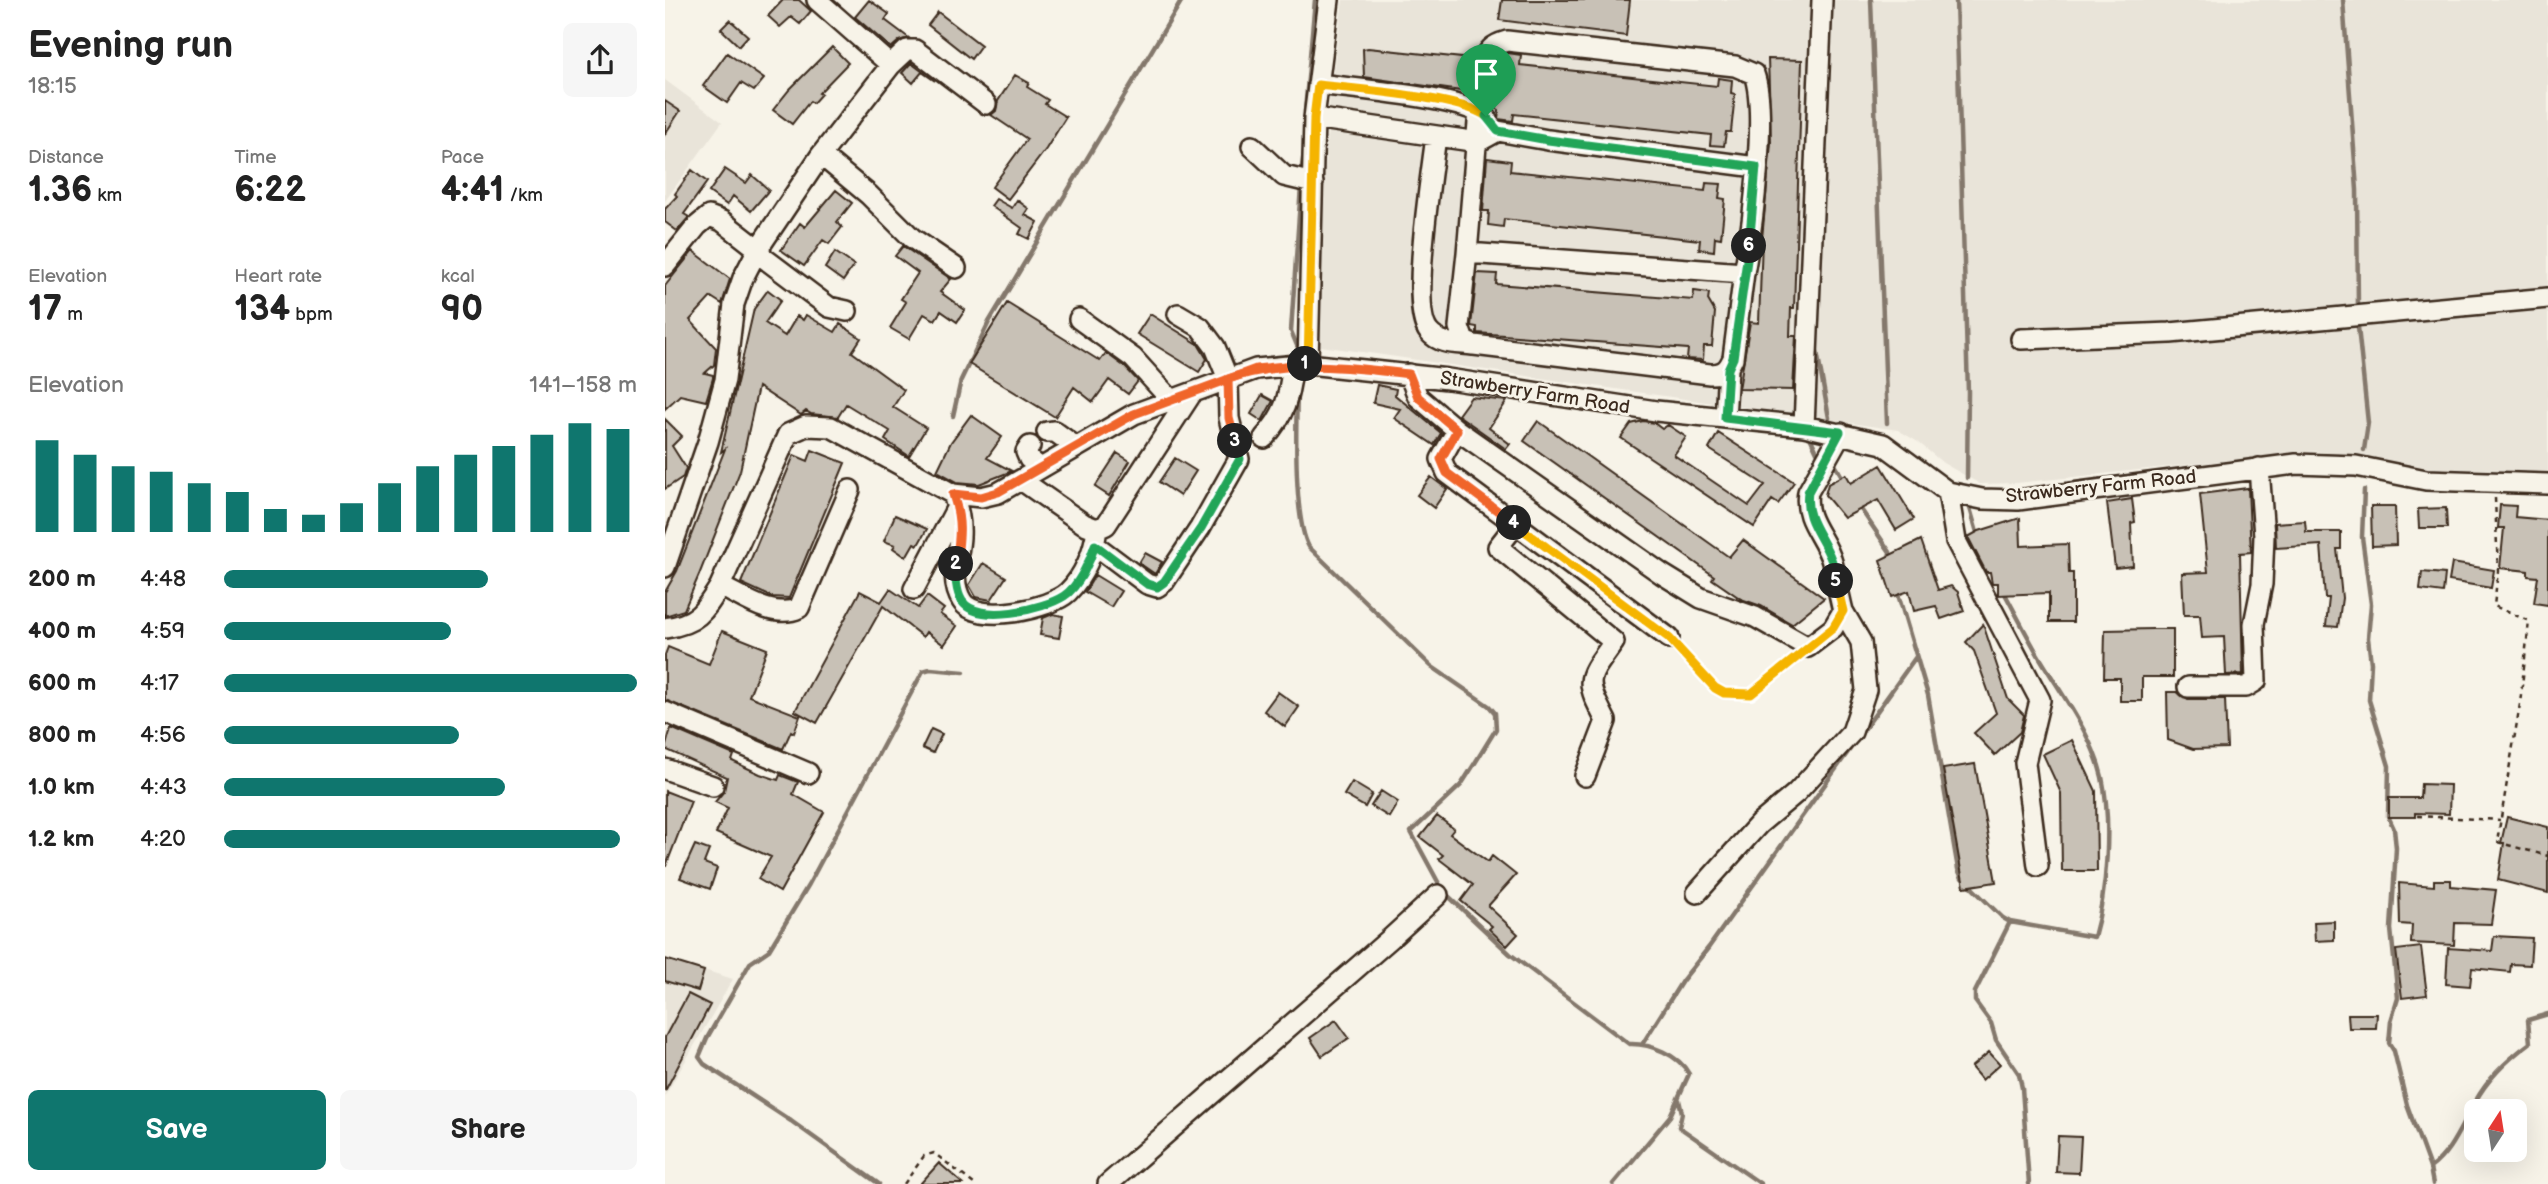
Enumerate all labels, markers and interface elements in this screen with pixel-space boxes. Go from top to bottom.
text: Evening run [28,23,233,68]
button: share [563,23,637,97]
pin [1456,44,1516,116]
icon: arrive [1467,55,1505,93]
text: 18:15 [28,72,77,100]
text: Distance [28,146,104,169]
text: Time [234,146,276,169]
text: Pace [441,146,484,169]
text: 1.36 [28,169,92,212]
text: 6:22 [234,169,306,212]
text: 4:41 [441,169,504,212]
text: km [92,184,122,207]
text: /km [504,184,543,207]
pin: 6 [1731,229,1767,264]
text: 6 [1743,234,1754,257]
text: Elevation [28,265,107,288]
text: Heart rate [234,265,322,288]
text: kcal [441,265,475,288]
text: 17 [28,288,62,331]
text: 134 [234,288,290,331]
text: 90 [441,288,483,331]
text: m [62,303,83,326]
text: bpm [290,303,333,326]
pin: 1 [1287,346,1323,382]
text: 1 [1301,352,1309,375]
street label: Strawberry Farm Road [1439,367,1631,419]
text: Elevation [28,371,124,399]
text: 141–158 m [529,371,637,399]
pin: 3 [1217,424,1253,458]
text: 3 [1229,429,1240,452]
street label: Strawberry Farm Road [2005,466,2197,508]
pin: 4 [1497,505,1531,540]
text: 4 [1508,511,1519,534]
pin: 2 [939,546,973,582]
text: 2 [950,552,961,575]
pin: 5 [1819,564,1853,598]
text: 200 m [28,565,96,593]
text: 4:48 [140,565,186,593]
text: 5 [1830,569,1841,592]
text: 400 m [28,617,96,645]
text: 4:59 [140,617,185,645]
text: 600 m [28,669,96,697]
text: 4:17 [140,669,179,697]
text: 800 m [28,721,96,749]
text: 4:56 [140,721,186,749]
text: 1.0 km [28,773,95,801]
text: 4:43 [140,773,187,801]
text: 1.2 km [28,825,94,853]
text: 4:20 [140,825,186,853]
button: Save [28,1090,326,1170]
button: Share [340,1090,637,1170]
north arrow [2464,1099,2527,1162]
map controls [2464,1099,2527,1162]

